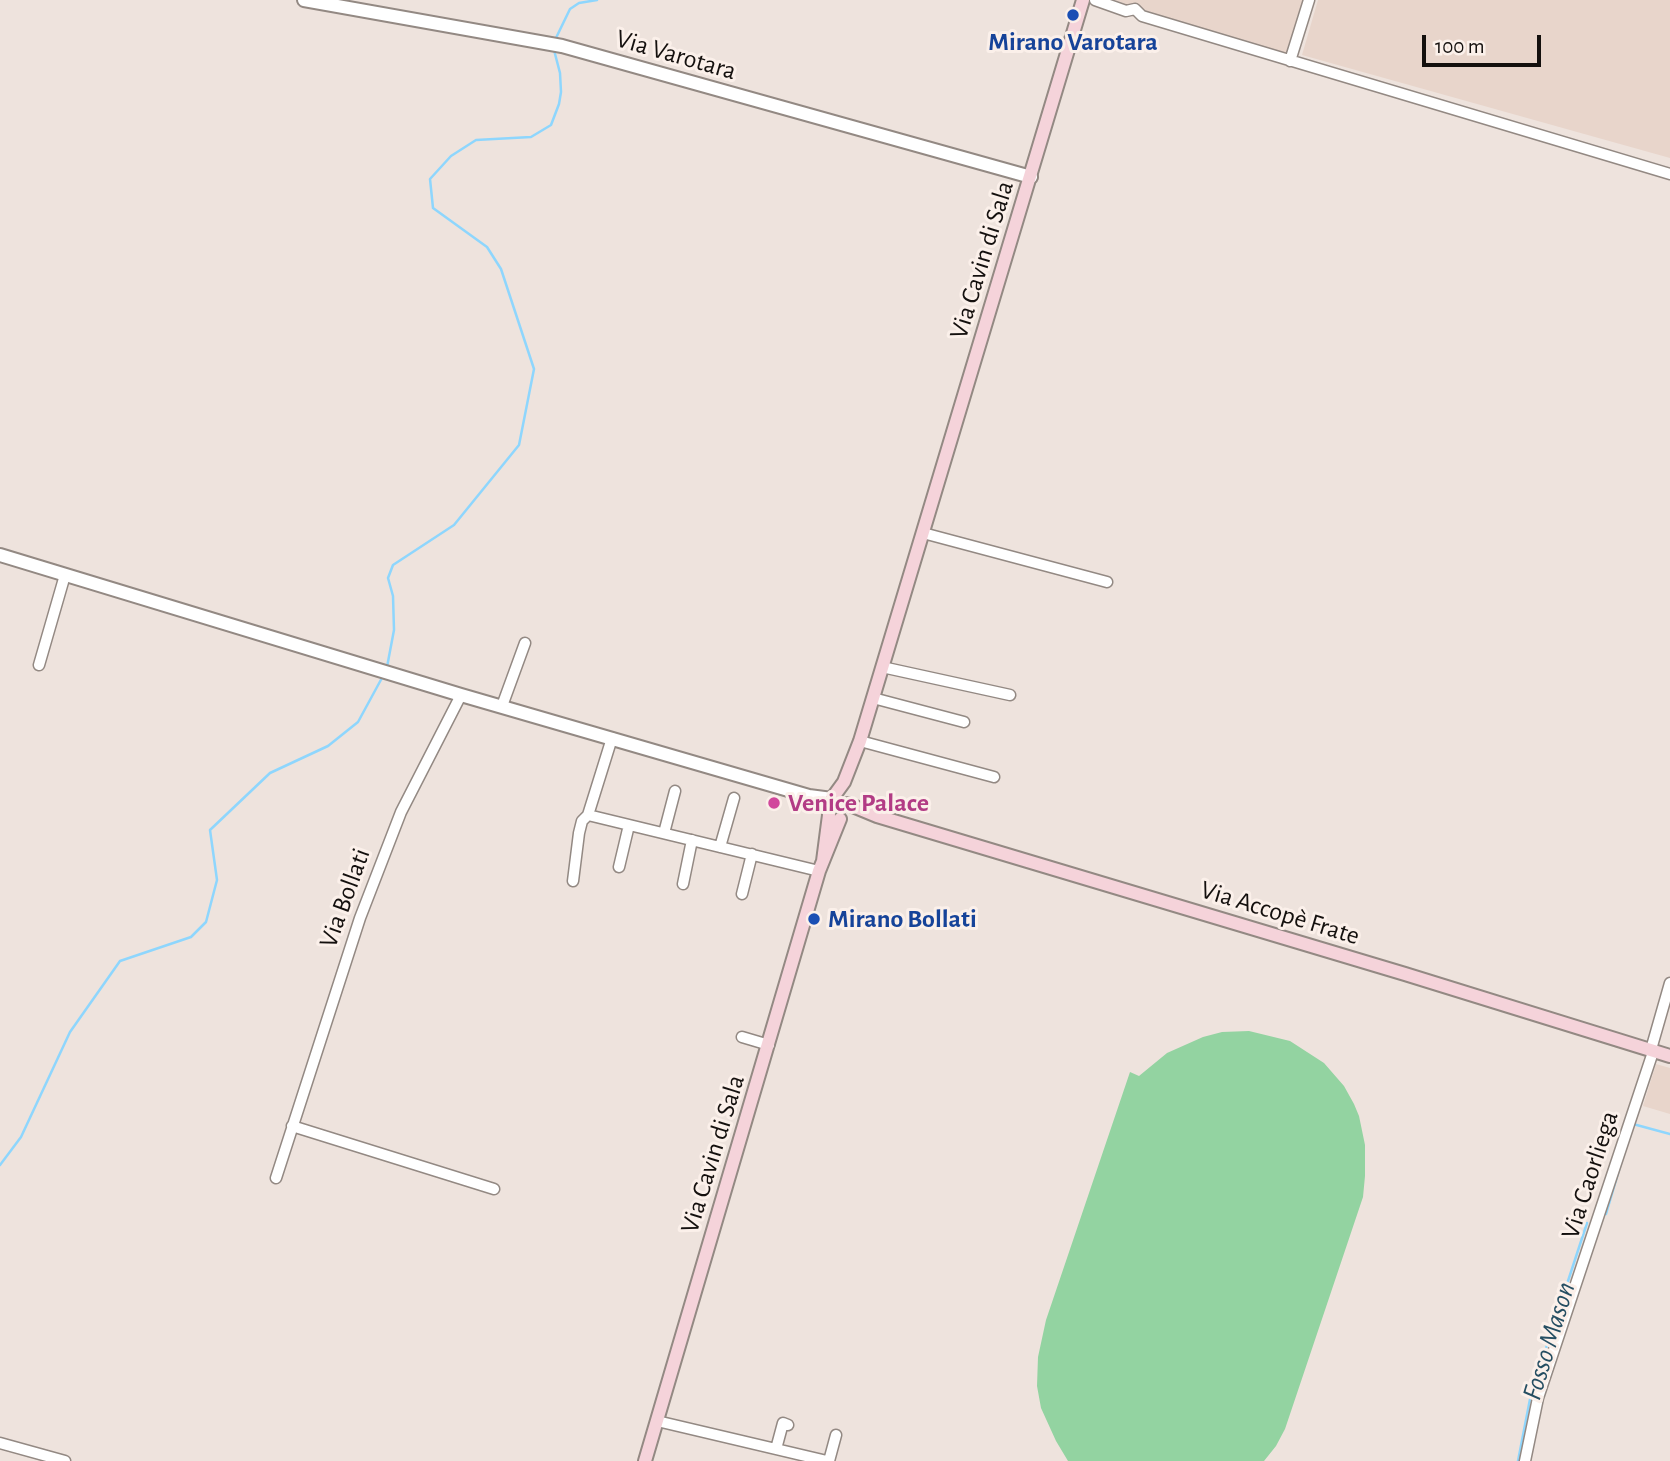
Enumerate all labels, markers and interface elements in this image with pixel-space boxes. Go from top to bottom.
marker: Mirano Varotara [1065,7,1081,23]
scale bar [1425,21,1544,65]
street label: Via Varotara [612,23,740,87]
place label: Mirano Varotara [988,26,1158,58]
text: 100 m [1435,36,1485,57]
street label: Via Cavin di Sala [943,177,1021,343]
place label: Venice Palace [788,787,929,819]
marker: Venice Palace [766,795,782,811]
street label: Via Bollati [313,844,377,952]
street label: Via Accopè Frate [1197,874,1363,952]
place label: Mirano Bollati [828,903,977,935]
marker: Mirano Bollati [806,911,822,927]
street label: Via Cavin di Sala [674,1071,752,1237]
street label: Via Caorliega [1555,1107,1625,1243]
water label: Fosso Mason [1515,1278,1583,1404]

